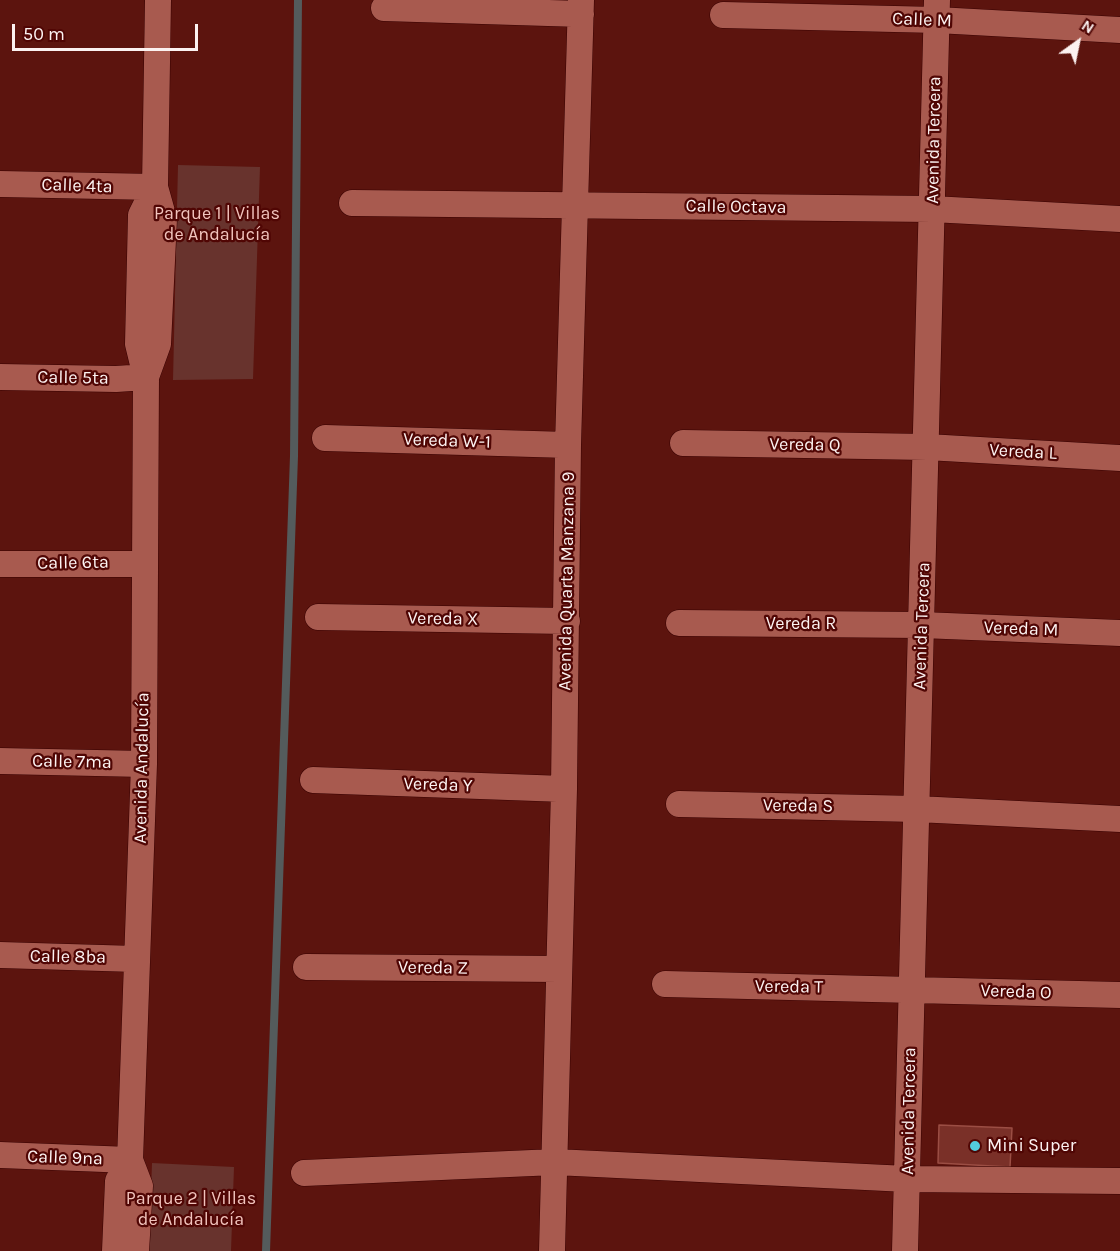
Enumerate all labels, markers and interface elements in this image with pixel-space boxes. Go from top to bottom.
street label: Calle M [892,8,952,32]
scale bar [15,12,201,50]
north arrow [1048,12,1108,72]
text: N [1078,15,1098,38]
text: 50 m [23,23,65,45]
street label: Avenida Tercera [922,76,946,204]
street label: Calle 4ta [41,174,113,198]
street label: Calle Octava [685,195,787,219]
park label: Parque 1 | Villas de Andalucía [154,203,280,246]
street label: Calle 5ta [37,367,109,389]
street label: Vereda W-1 [403,429,491,453]
street label: Vereda Q [769,434,841,456]
street label: Vereda L [989,439,1057,465]
street label: Avenida Quarta Manzana 9 [554,471,580,691]
street label: Calle 6ta [37,552,109,574]
street label: Avenida Tercera [909,562,935,690]
street label: Vereda X [407,608,479,630]
street label: Vereda R [766,613,836,635]
street label: Vereda M [983,617,1059,641]
street label: Avenida Andalucía [130,692,154,844]
street label: Calle 7ma [32,751,112,773]
street label: Vereda Y [403,773,473,797]
street label: Vereda S [763,795,833,817]
street label: Calle 8ba [30,946,106,968]
street label: Vereda Z [398,957,468,979]
street label: Vereda T [755,976,823,998]
street label: Vereda O [980,980,1052,1004]
street label: Avenida Tercera [897,1047,921,1175]
place label: Mini Super [987,1135,1076,1157]
marker: Mini Super [968,1139,982,1153]
street label: Calle 9na [27,1146,103,1170]
park label: Parque 2 | Villas de Andalucía [126,1188,256,1230]

